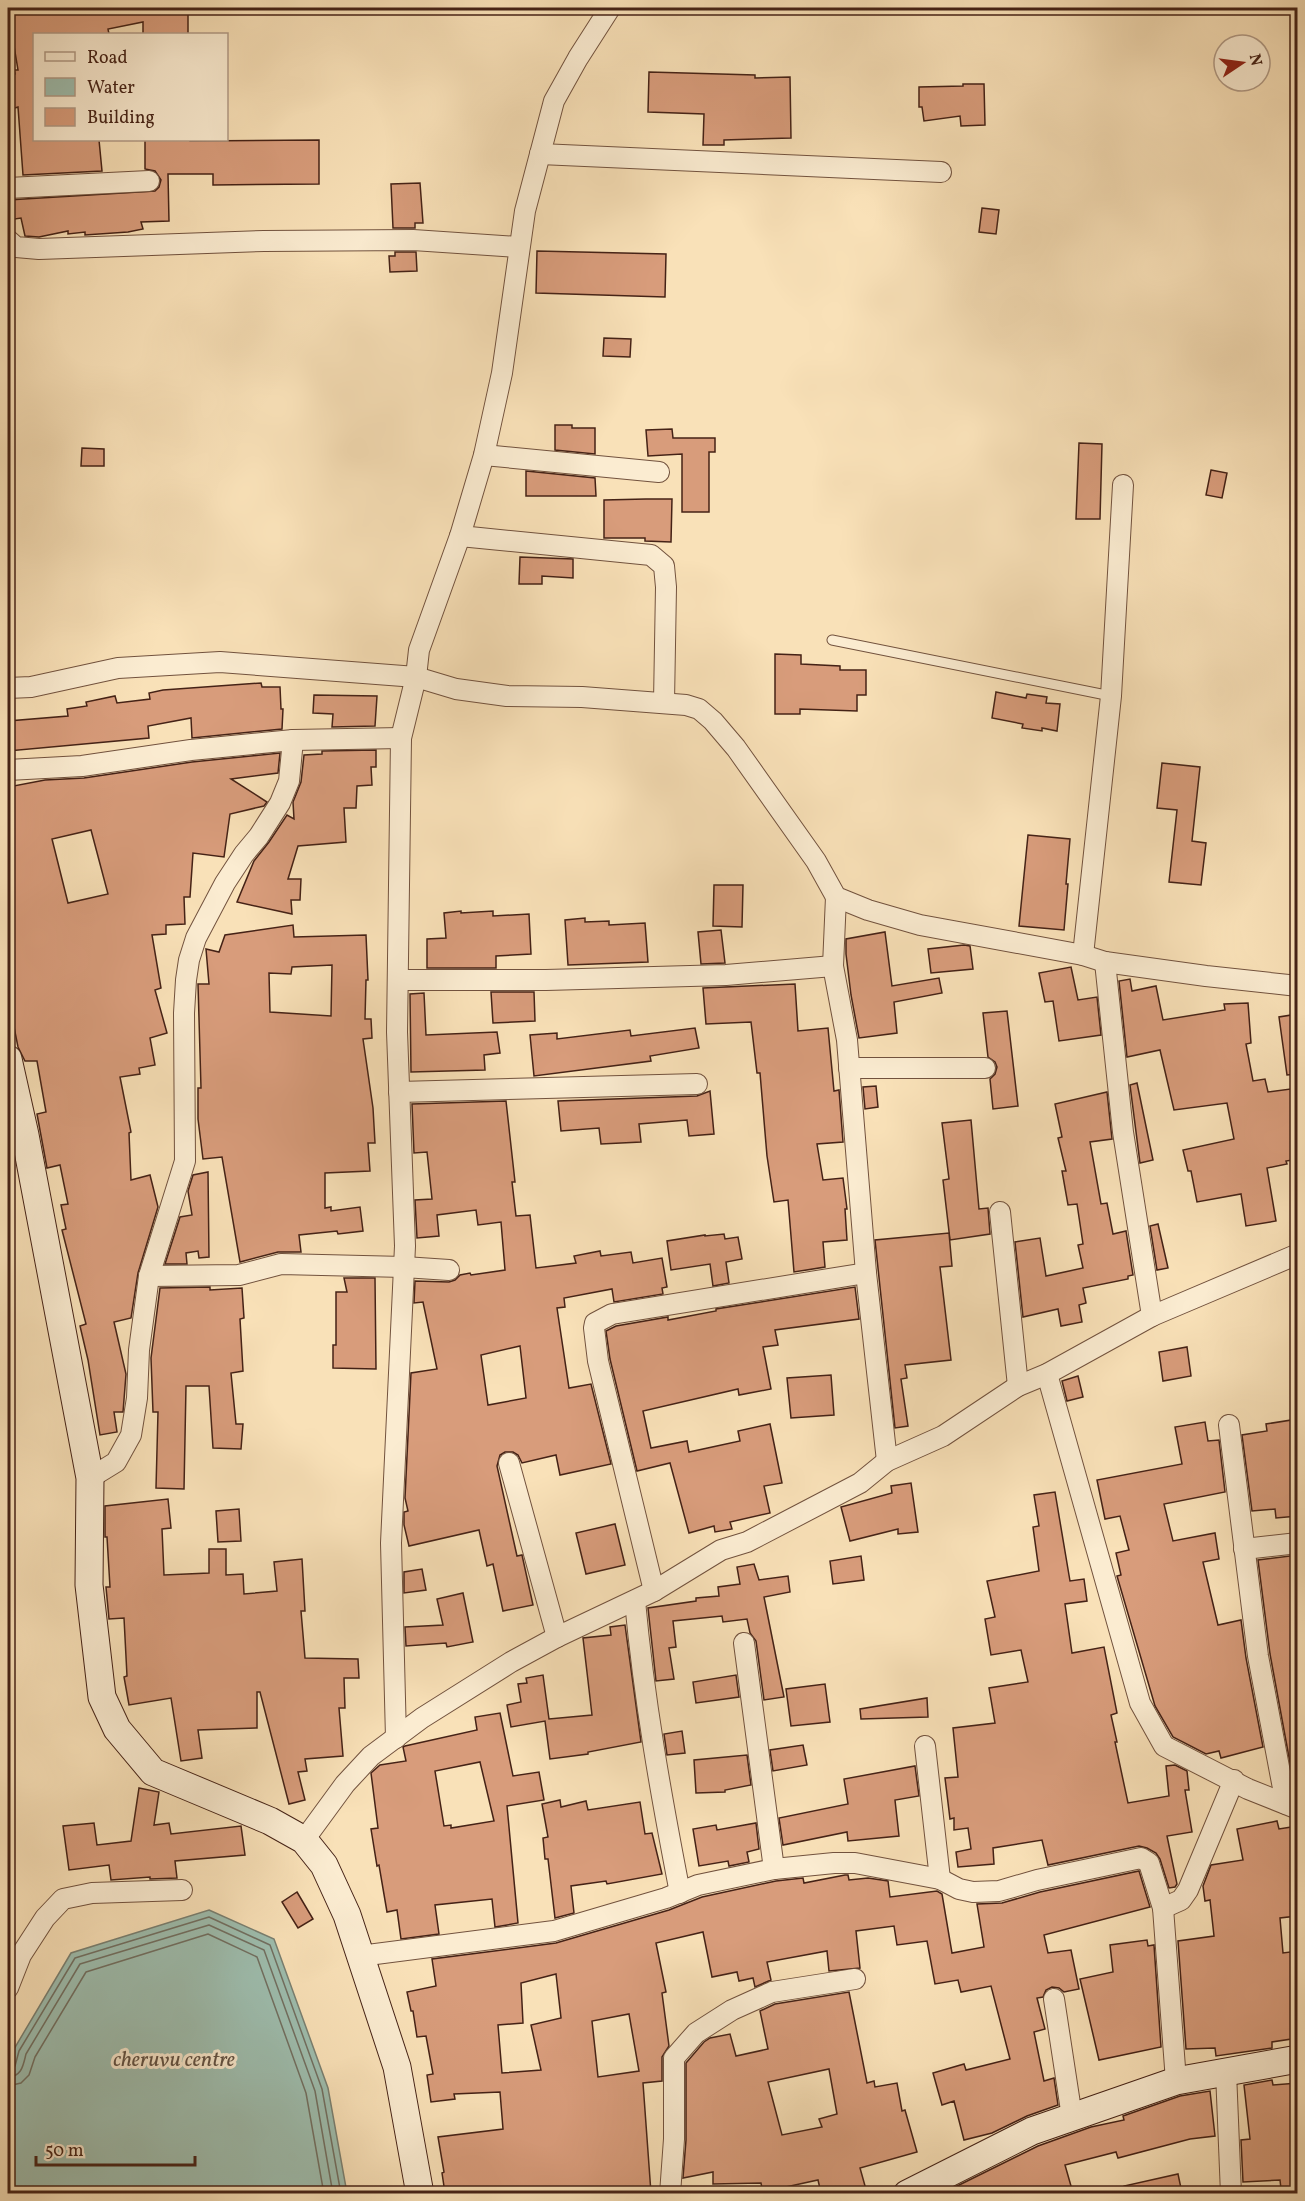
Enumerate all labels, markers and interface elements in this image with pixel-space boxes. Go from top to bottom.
legend [33,33,228,141]
north arrow [1212,33,1272,93]
text: Road [87,46,128,71]
text: N [1243,52,1267,69]
text: Water [87,76,135,101]
text: Building [87,106,155,131]
water label: cheruvu centre [113,2045,235,2076]
scale bar [36,2129,195,2167]
text: 50 m [45,2139,84,2164]

